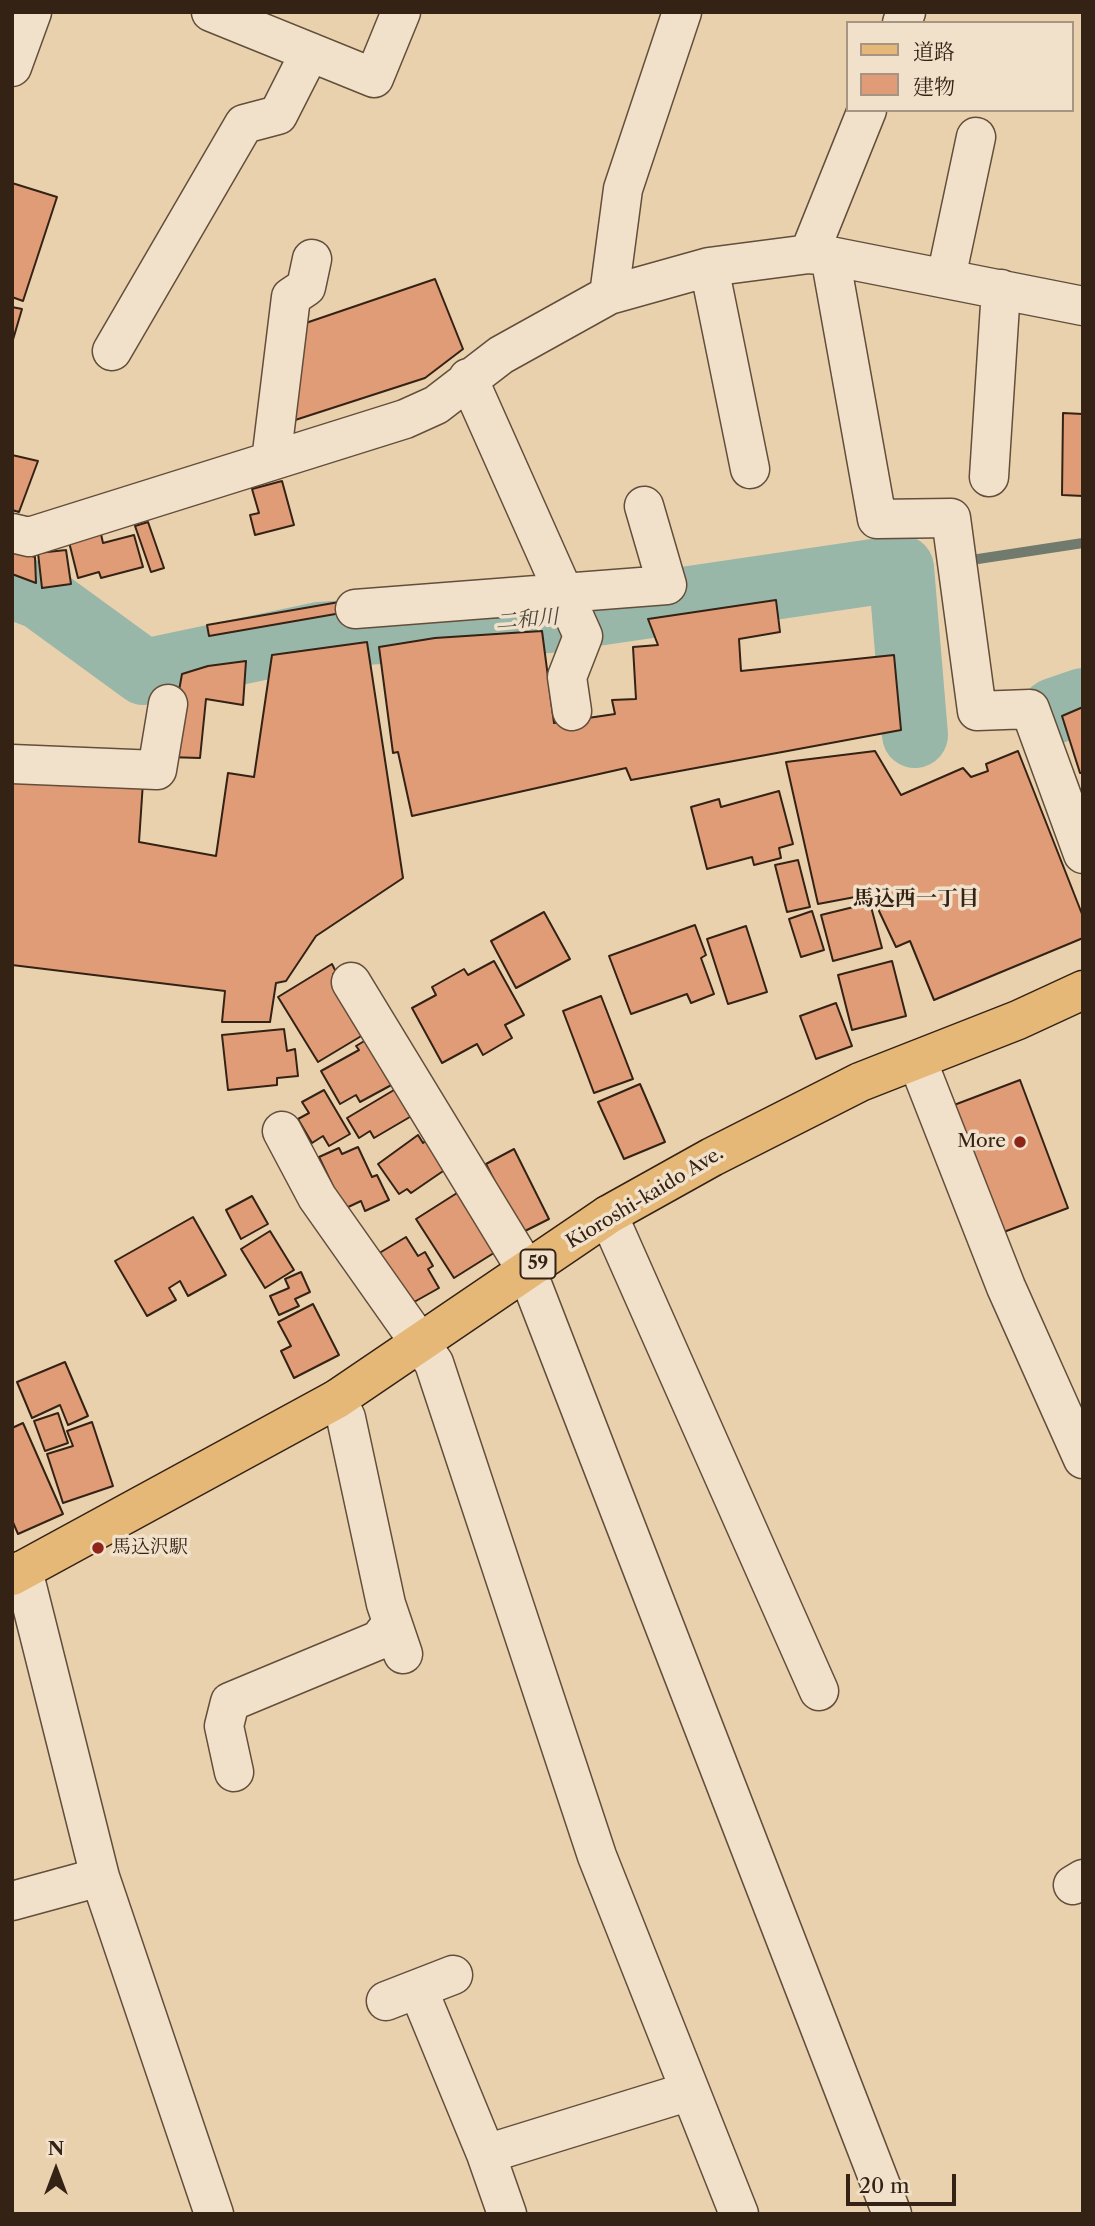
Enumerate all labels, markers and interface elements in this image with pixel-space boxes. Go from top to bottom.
legend [846,21,1074,112]
text: 道路 [913,39,955,64]
text: 建物 [913,74,955,99]
water label: 二和川 [495,605,559,635]
district label: 馬込西一丁目 [853,886,979,912]
place label: More [957,1131,1006,1153]
marker: More [1012,1134,1028,1150]
street label: Kioroshi-kaido Ave. [562,1142,728,1254]
road number: 59 [520,1250,556,1279]
place label: 馬込沢駅 [112,1537,188,1559]
marker: 馬込沢駅 [90,1540,106,1556]
north arrow [21,2135,91,2205]
text: N [48,2137,64,2160]
scale bar [850,2160,960,2204]
text: 20 m [859,2173,910,2198]

